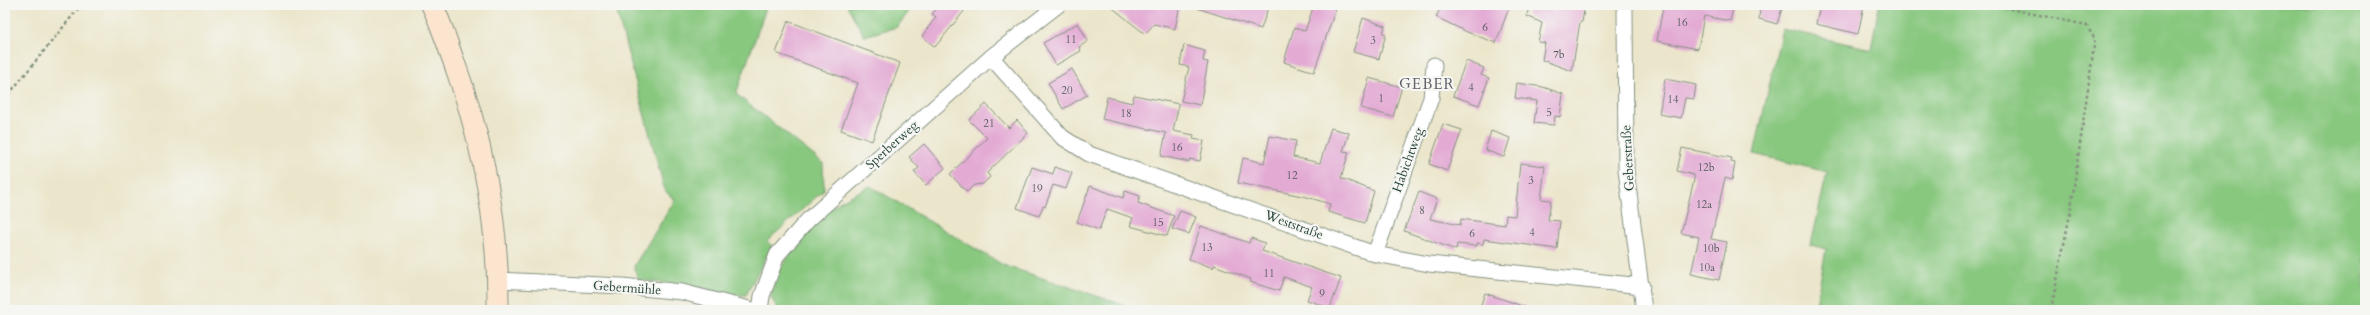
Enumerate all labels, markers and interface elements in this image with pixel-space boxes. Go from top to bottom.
house number: 16 [1676,15,1688,30]
house number: 6 [1482,20,1488,35]
house number: 11 [1065,32,1077,47]
house number: 3 [1370,33,1376,48]
house number: 7b [1553,47,1565,62]
district label: GEBER [1399,74,1455,94]
house number: 4 [1468,80,1474,95]
house number: 20 [1061,83,1073,98]
house number: 1 [1378,91,1384,106]
house number: 14 [1667,92,1679,107]
house number: 5 [1546,105,1552,120]
house number: 18 [1120,106,1132,121]
street label: Sperberweg [862,116,923,174]
house number: 21 [983,116,995,131]
street label: Habichtweg [1388,124,1428,195]
street label: Geberstraße [1617,124,1639,192]
house number: 16 [1171,140,1183,155]
house number: 12b [1697,160,1715,175]
house number: 12 [1286,168,1298,183]
house number: 3 [1528,173,1534,188]
house number: 19 [1031,181,1043,196]
house number: 12a [1696,197,1712,212]
house number: 8 [1419,203,1425,218]
street label: Weststraße [1261,206,1326,244]
house number: 15 [1152,215,1164,230]
house number: 4 [1529,225,1535,240]
house number: 6 [1469,226,1475,241]
house number: 13 [1201,240,1213,255]
house number: 10b [1702,241,1720,256]
house number: 10a [1699,260,1715,275]
house number: 11 [1263,266,1275,281]
street label: Gebermühle [592,277,662,299]
house number: 9 [1319,286,1325,301]

